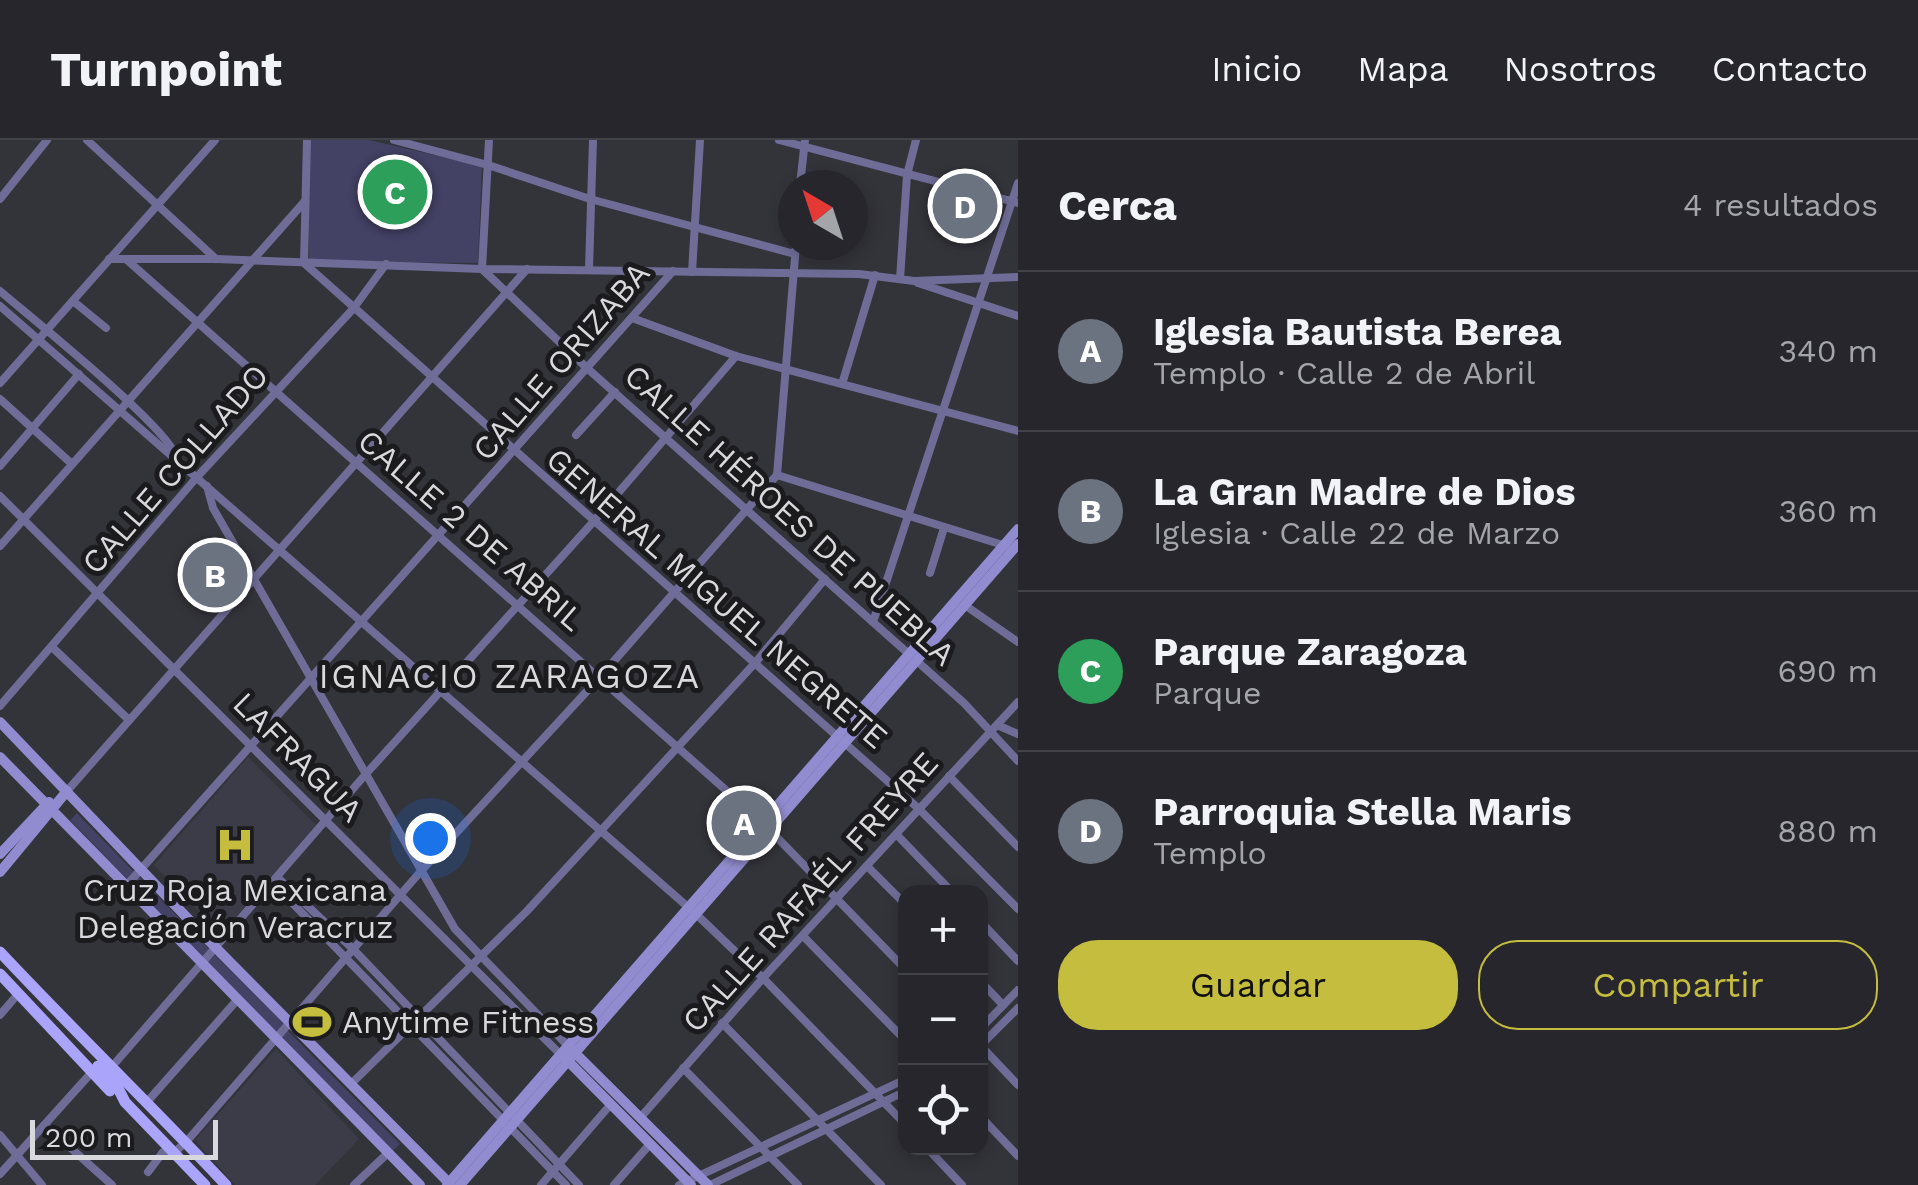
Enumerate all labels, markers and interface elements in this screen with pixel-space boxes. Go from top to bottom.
text: Turnpoint [50,41,282,98]
text: Inicio [1211,48,1302,90]
text: Mapa [1357,48,1448,90]
text: Nosotros [1503,48,1657,90]
text: Contacto [1712,48,1868,90]
pin: C [362,155,428,230]
pin: D [932,168,998,244]
north arrow [778,170,868,260]
text: Cerca [1058,181,1177,230]
text: 4 resultados [1683,186,1878,224]
street label: CALLE ORIZABA [465,254,657,468]
text: Iglesia Bautista Berea [1153,310,1561,354]
text: A [1080,332,1101,370]
text: 340 m [1778,332,1878,370]
text: Templo · Calle 2 de Abril [1153,354,1535,392]
street label: CALLE HÉROES DE PUEBLA [617,356,963,674]
street label: CALLE COLLADO [74,357,276,581]
street label: CALLE 2 DE ABRIL [350,421,592,639]
street label: GENERAL MIGUEL NEGRETE [539,440,895,756]
text: La Gran Madre de Dios [1153,470,1576,514]
text: B [1080,492,1101,530]
text: 360 m [1779,492,1878,530]
text: Iglesia · Calle 22 de Marzo [1153,514,1560,552]
pin: B [182,538,248,612]
text: Parque Zaragoza [1153,630,1467,674]
text: C [1080,652,1101,690]
text: 690 m [1777,652,1878,690]
district label: IGNACIO ZARAGOZA [318,655,702,697]
text: Parque [1153,674,1261,712]
street label: LAFRAGUA [225,684,371,830]
street label: CALLE RAFAÉL FREYRE [674,744,946,1040]
pin: A [712,786,776,860]
text: Parroquia Stella Maris [1153,790,1571,834]
text: D [1079,812,1102,850]
text: 880 m [1777,812,1878,850]
your location [405,813,456,864]
hospital icon: Cruz Roja Mexicana Delegación Veracruz [214,824,256,866]
text: Templo [1153,834,1267,872]
place label: Cruz Roja Mexicana Delegación Veracruz [77,871,393,946]
map controls [898,885,988,1155]
button: + [898,885,988,975]
button: Guardar [1058,940,1458,1030]
button: Compartir [1478,940,1878,1030]
button: − [898,975,988,1065]
sports icon: Anytime Fitness [291,1001,333,1043]
place label: Anytime Fitness [342,1003,594,1041]
button: locate [898,1065,988,1155]
scale bar [30,1115,218,1160]
text: 200 m [45,1121,132,1154]

